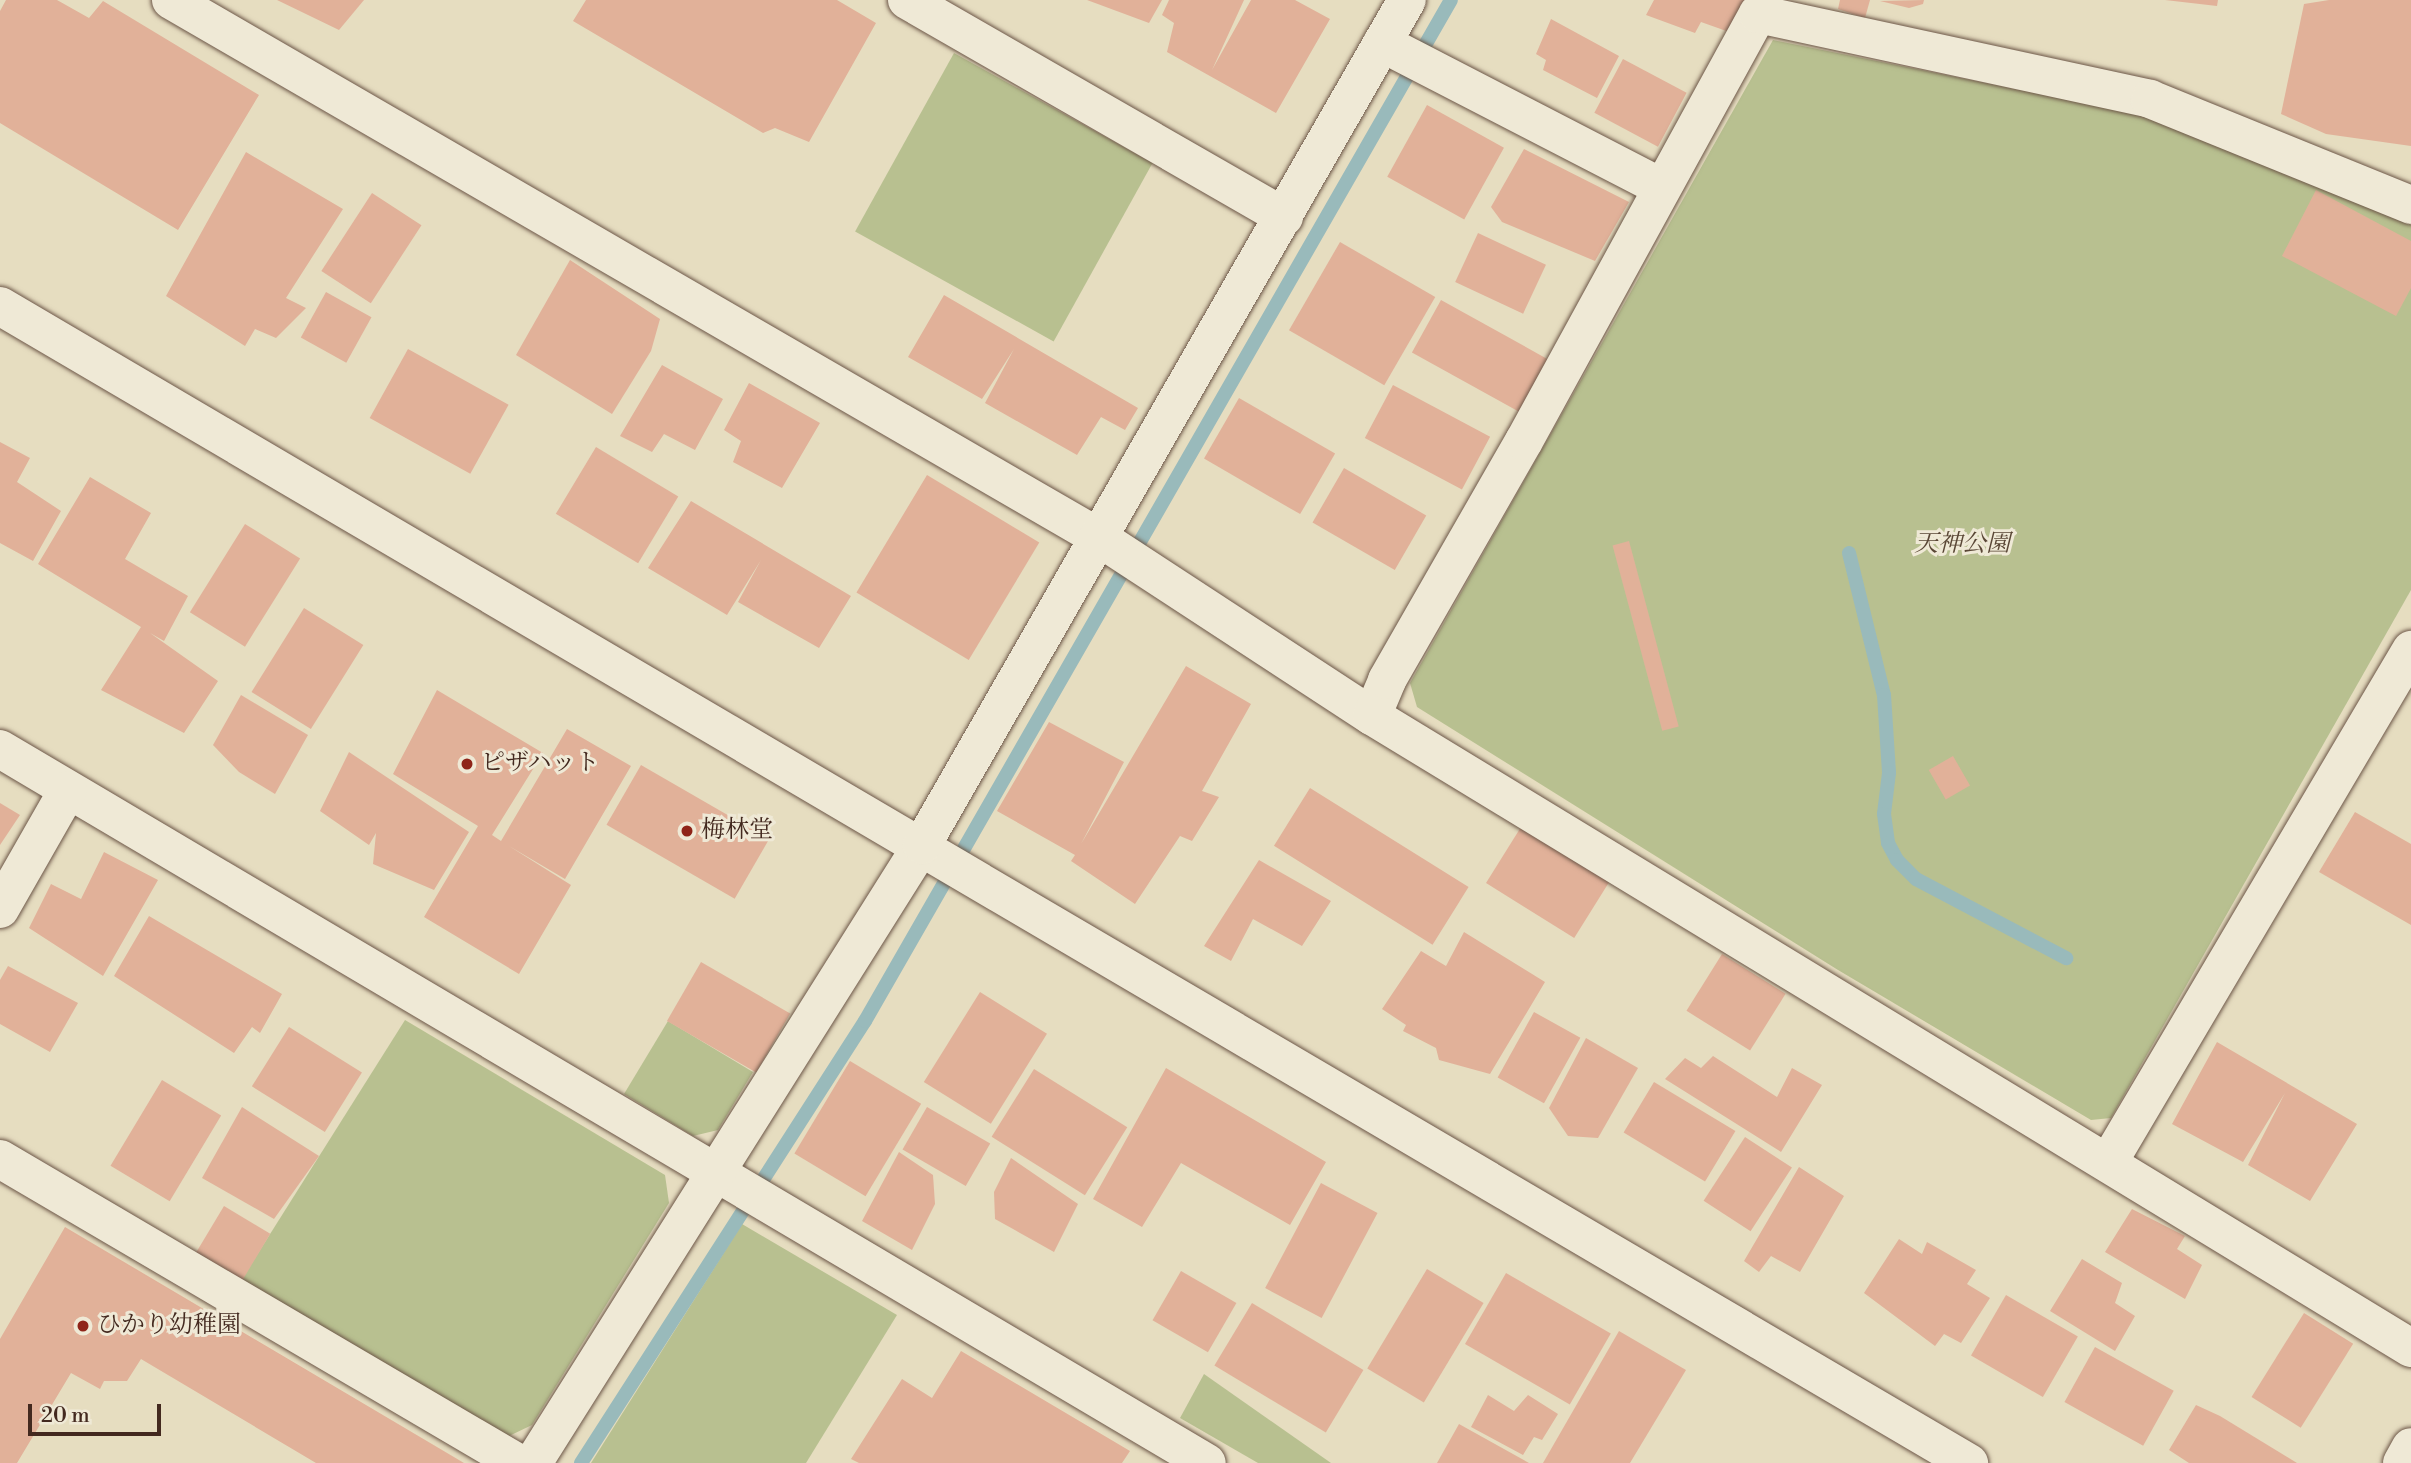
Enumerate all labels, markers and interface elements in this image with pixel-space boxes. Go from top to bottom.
park label: 天神公園 [1914,531,2010,559]
place label: ピザハット [481,750,601,778]
marker: ピザハット [459,756,475,772]
place label: 梅林堂 [701,817,773,845]
marker: 梅林堂 [679,823,695,839]
place label: ひかり幼稚園 [97,1312,241,1340]
marker: ひかり幼稚園 [75,1318,91,1334]
scale bar [32,1390,164,1434]
text: 20 m [41,1403,90,1429]

